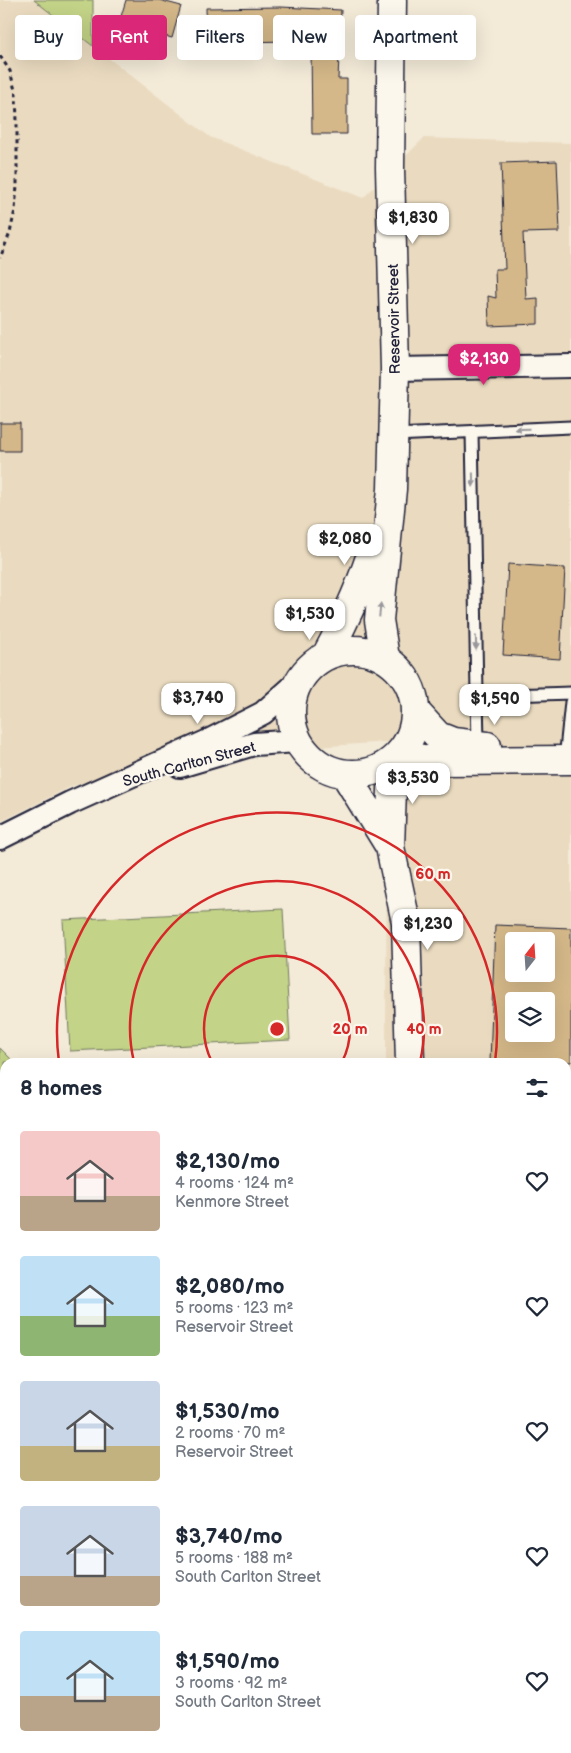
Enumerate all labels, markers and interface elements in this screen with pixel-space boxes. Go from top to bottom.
chip: Buy [15,15,82,60]
chip: Rent [92,15,167,60]
chip: Filters [177,15,263,60]
chip: New [273,15,345,60]
chip: Apartment [355,15,476,60]
pin: $1,830 [372,202,454,245]
text: $1,830 [388,209,438,228]
street label: Reservoir Street [384,263,405,375]
pin: $2,130 [443,344,525,386]
text: $2,130 [459,350,509,369]
one-way arrow [514,426,530,434]
one-way arrow [469,473,477,489]
pin: $2,080 [304,524,386,566]
text: $2,080 [318,530,372,549]
pin: $1,530 [269,598,351,641]
one-way arrow [376,602,384,618]
text: $1,530 [285,605,335,624]
one-way arrow [472,635,480,651]
pin: $3,740 [157,682,239,725]
pin: $1,590 [454,684,536,726]
text: $3,740 [172,689,224,708]
text: $1,590 [470,690,520,709]
street label: South Carlton Street [121,738,258,791]
pin: $3,530 [372,762,454,805]
text: $3,530 [387,769,439,788]
text: 60 m [415,865,451,884]
pin: $1,230 [387,908,469,951]
text: $1,230 [403,915,453,934]
north arrow [505,932,555,982]
map controls [505,932,555,1042]
button: layers [505,992,555,1042]
centre of rings [268,1020,286,1038]
text: 20 m [333,1020,368,1039]
text: 40 m [406,1020,442,1039]
icon: filters [523,1074,551,1102]
text: 8 homes [20,1076,102,1101]
text: $2,130/mo [175,1149,280,1174]
icon: home [60,1151,120,1211]
icon: heart [523,1167,551,1195]
text: 4 rooms · 124 m² [175,1174,294,1193]
text: Kenmore Street [175,1193,289,1212]
text: $2,080/mo [175,1274,285,1299]
icon: home [60,1276,120,1336]
icon: heart [523,1292,551,1320]
text: 5 rooms · 123 m² [175,1299,293,1318]
text: Reservoir Street [175,1318,293,1337]
text: $1,530/mo [175,1399,280,1424]
icon: home [60,1401,120,1461]
icon: heart [523,1417,551,1445]
text: 2 rooms · 70 m² [175,1424,285,1443]
text: Reservoir Street [175,1443,293,1462]
text: $3,740/mo [175,1524,283,1549]
icon: home [60,1526,120,1586]
icon: heart [523,1542,551,1570]
text: 5 rooms · 188 m² [175,1549,293,1568]
text: South Carlton Street [175,1568,321,1587]
text: $1,590/mo [175,1649,280,1674]
icon: home [60,1651,120,1711]
icon: heart [523,1667,551,1695]
text: 3 rooms · 92 m² [175,1674,288,1693]
text: South Carlton Street [175,1693,321,1712]

